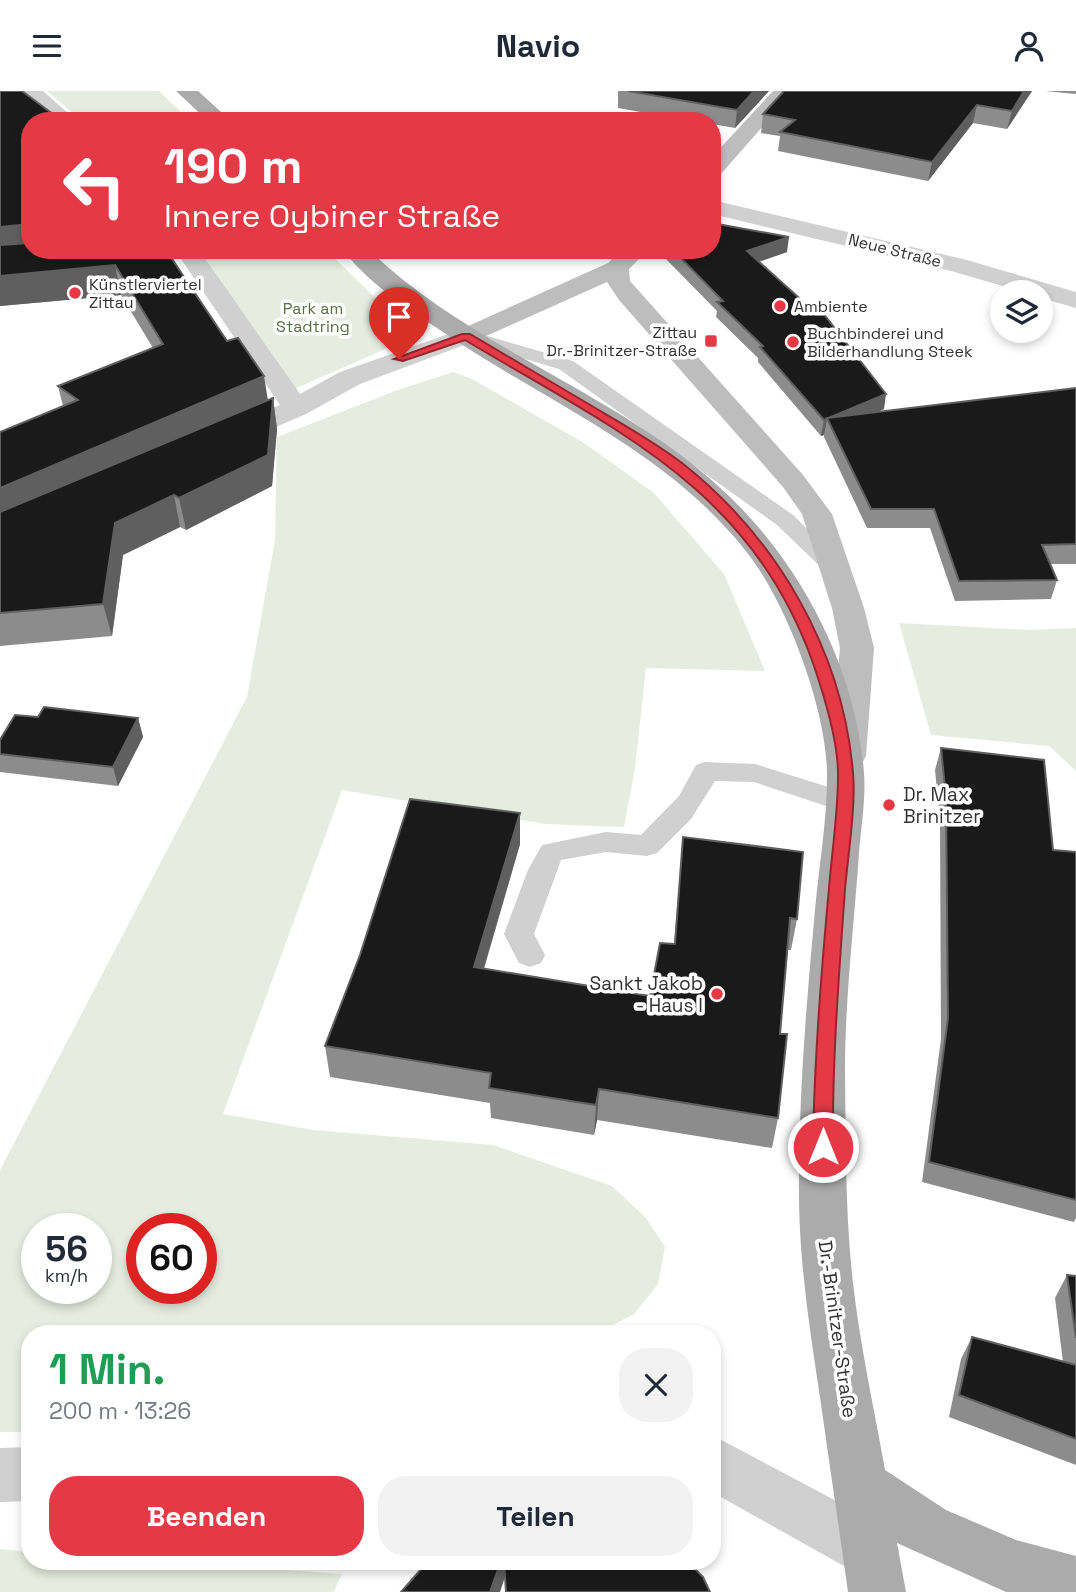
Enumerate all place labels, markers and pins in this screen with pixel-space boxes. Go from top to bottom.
place label: Künstlerviertel Zittau [89,274,202,313]
marker: Künstlerviertel Zittau [67,285,83,301]
pin [369,287,429,359]
place label: Ambiente [794,296,868,317]
marker: Ambiente [772,298,788,314]
place label: Zittau Dr.-Brinitzer-Straße [546,322,697,361]
place label: Buchbinderei und Bilderhandlung Steek [807,323,973,362]
marker: Zittau Dr.-Brinitzer-Straße [703,333,719,349]
marker: Buchbinderei und Bilderhandlung Steek [785,334,801,350]
place label: Dr. Max Brinitzer [903,782,980,829]
marker: Dr. Max Brinitzer [881,797,897,813]
place label: Sankt Jakob - Haus I [590,971,703,1018]
marker: Sankt Jakob - Haus I [709,986,725,1002]

